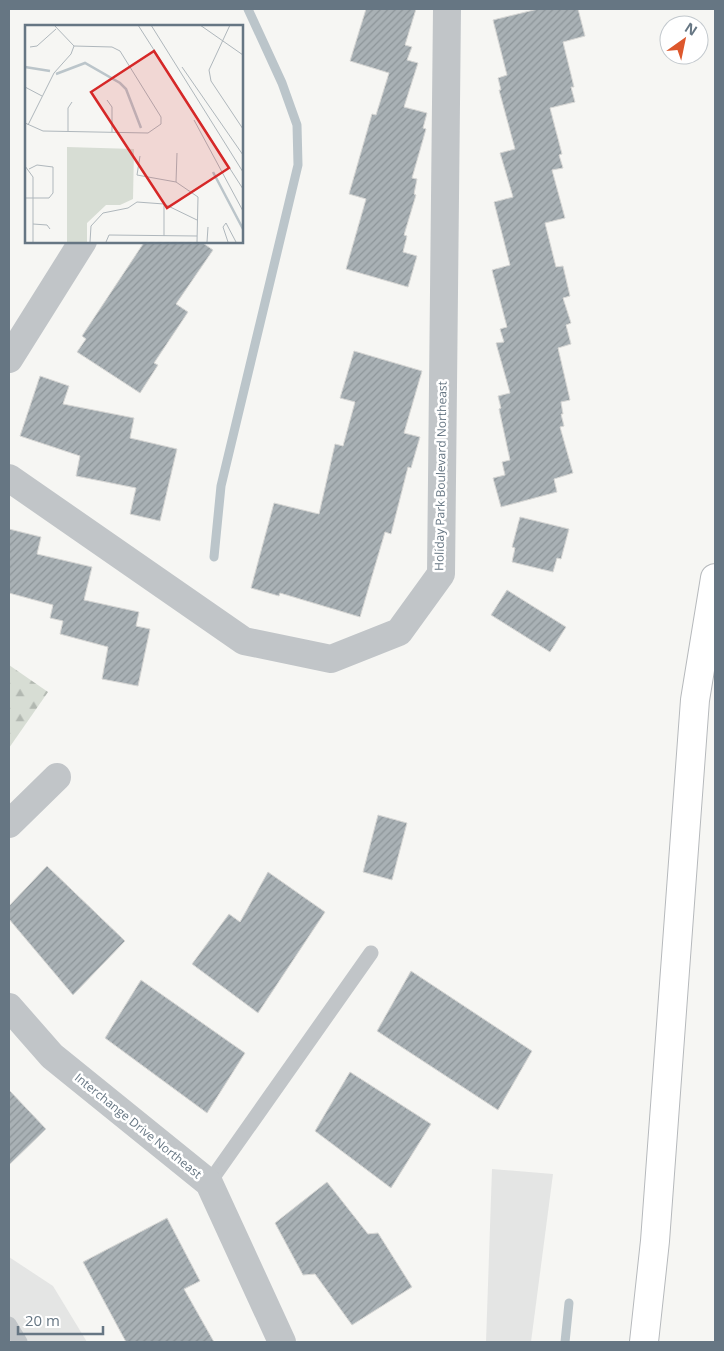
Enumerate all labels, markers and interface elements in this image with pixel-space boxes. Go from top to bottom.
north arrow [659,15,709,65]
text: N [681,18,701,40]
inset map [25,25,242,242]
street label: Holiday Park Boulevard Northeast [430,381,451,571]
street label: Interchange Drive Northeast [71,1069,205,1182]
scale bar [18,1304,102,1336]
text: 20 m [25,1310,60,1330]

